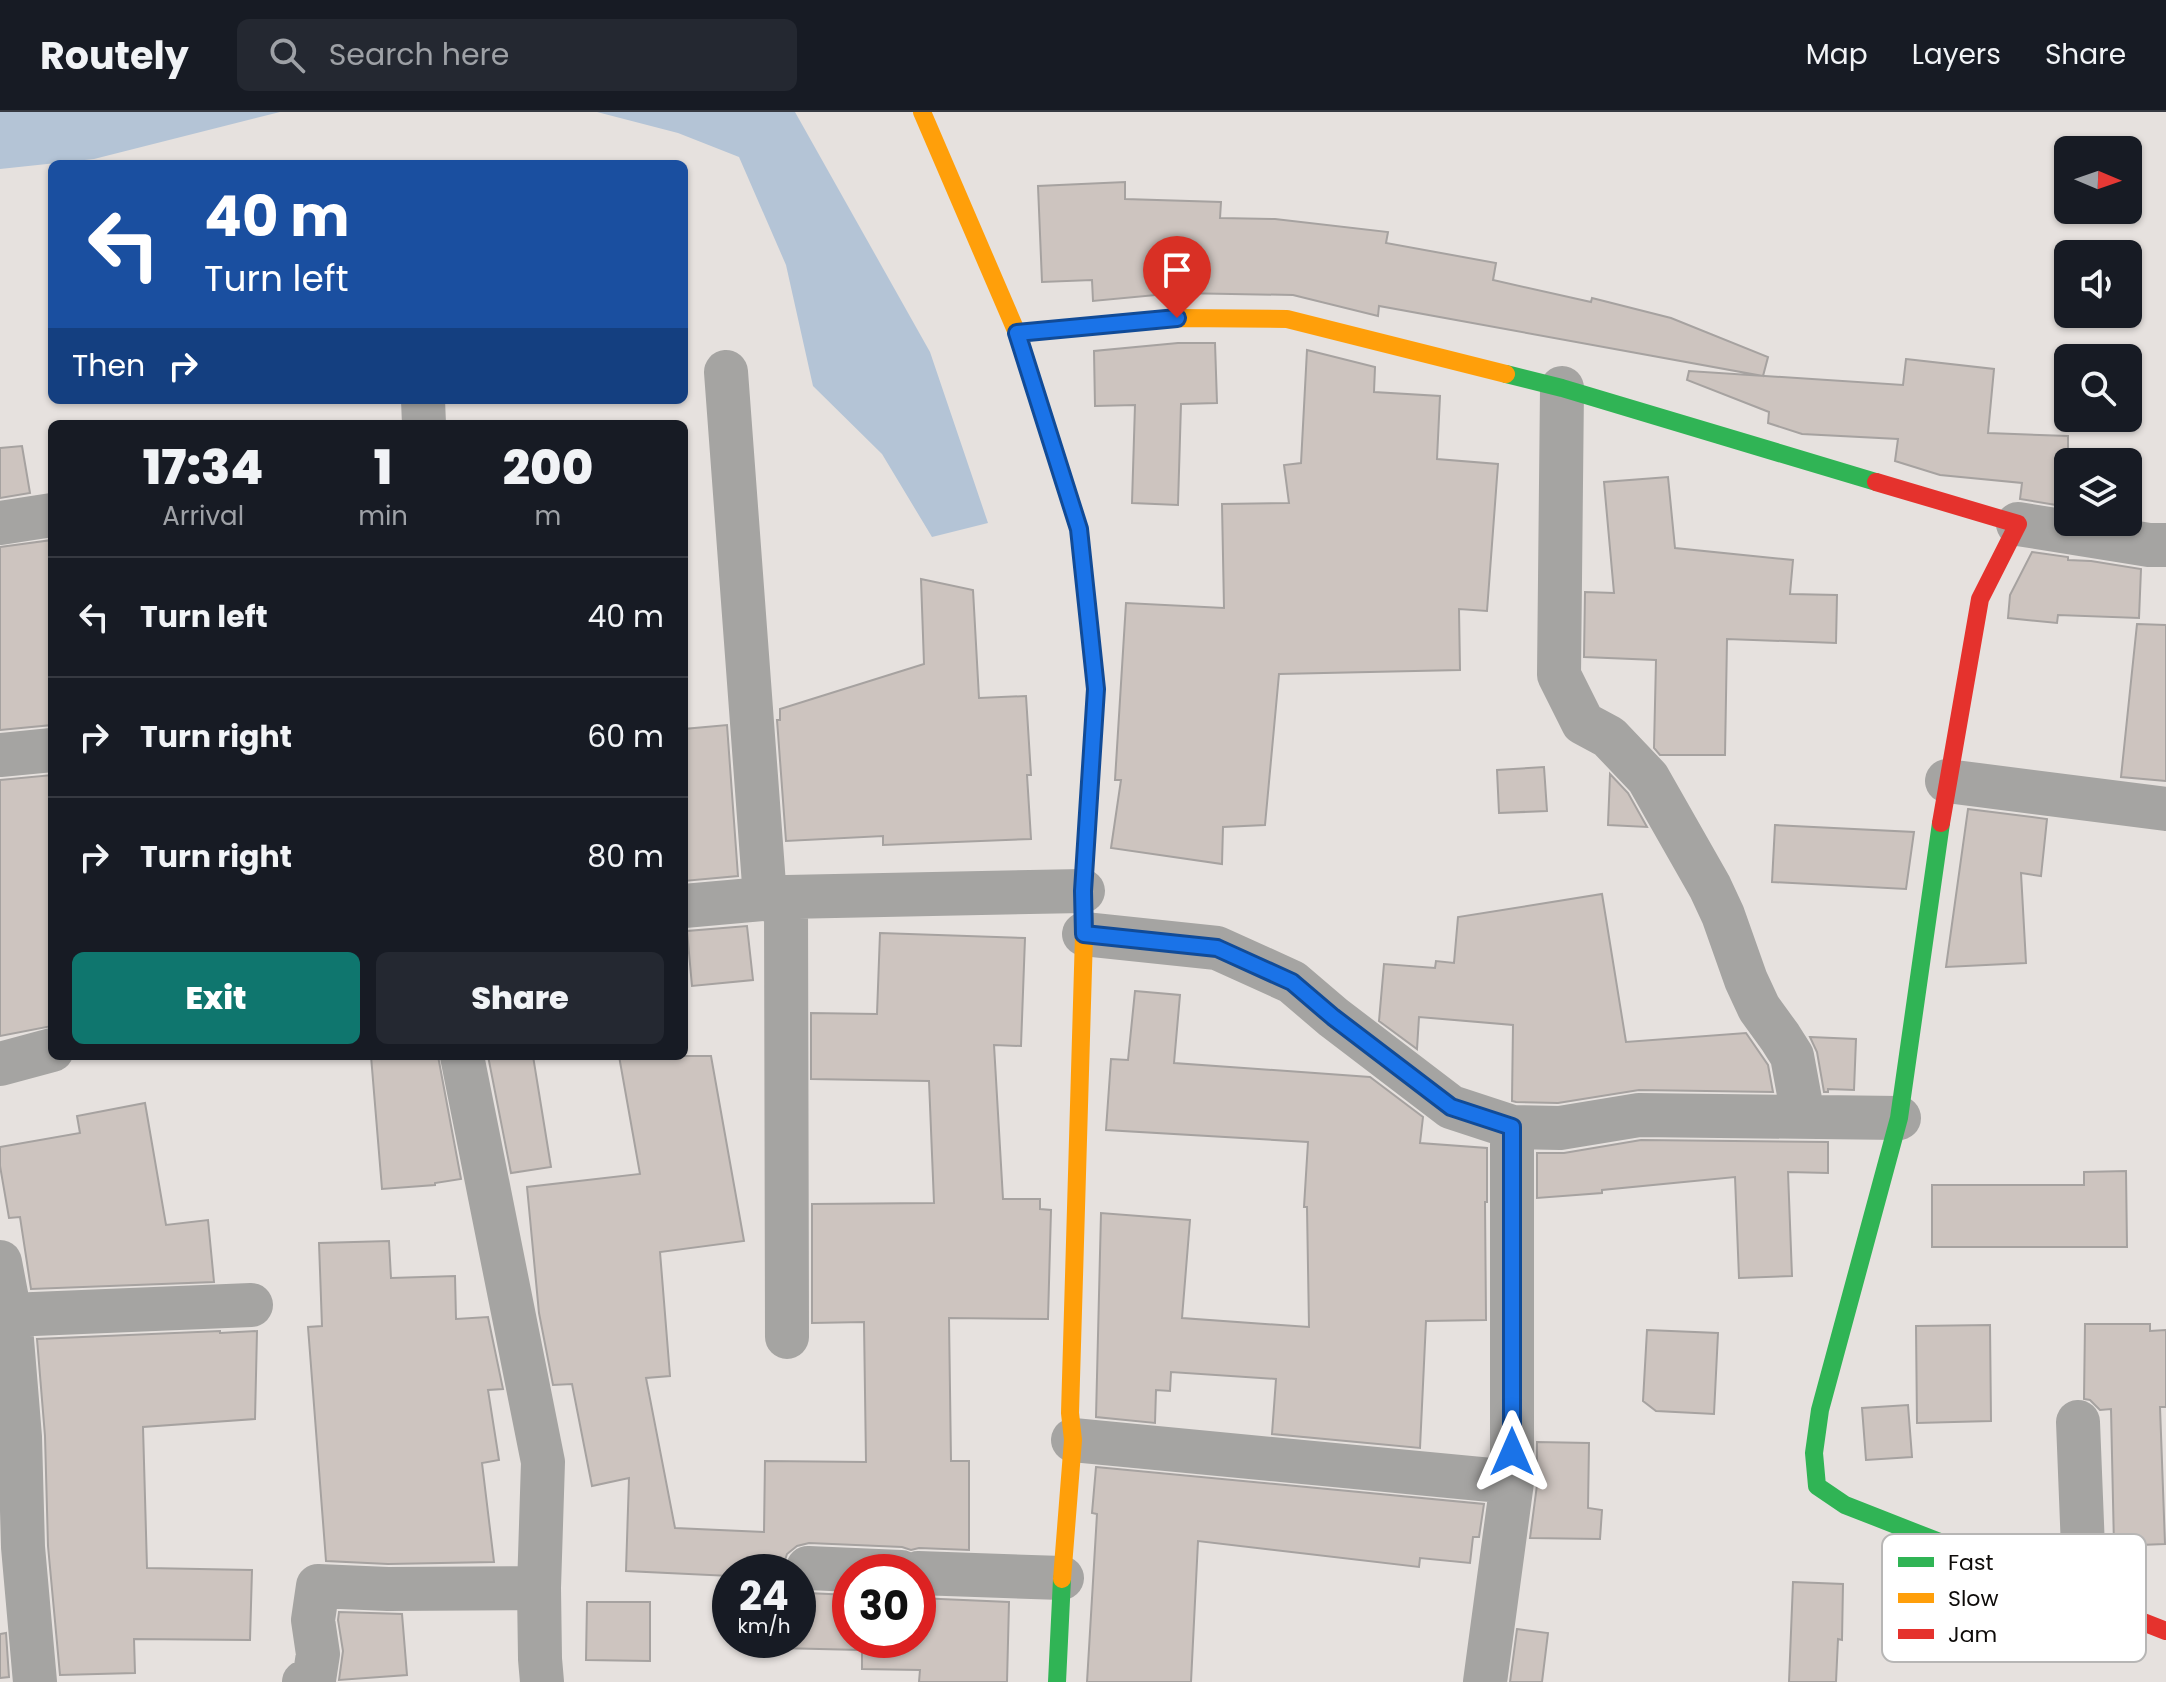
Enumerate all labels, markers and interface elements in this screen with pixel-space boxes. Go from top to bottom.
search box [237,19,797,91]
text: Routely [40,29,189,82]
icon: search [265,33,309,77]
text: Search here [329,33,509,76]
text: Map [1806,35,1868,74]
text: Layers [1912,35,2001,74]
text: Share [2045,35,2126,74]
north arrow [2054,136,2142,224]
map controls [2054,136,2142,536]
text: 40 m [204,177,350,256]
icon: left [72,192,176,296]
pin [1143,236,1211,318]
button: sound [2054,240,2142,328]
icon: arrive [1155,248,1199,292]
text: Turn left [204,253,349,304]
text: Then [72,344,145,387]
icon: right [161,344,205,388]
button: search [2054,344,2142,432]
text: 17:34 [143,434,263,501]
text: 1 [374,434,392,501]
text: 200 [503,434,593,501]
button: layers [2054,448,2142,536]
text: Arrival [162,498,244,534]
text: min [358,498,408,534]
text: m [535,498,561,534]
icon: left [72,595,116,639]
text: Turn left [140,595,268,638]
text: 40 m [587,595,664,638]
icon: right [72,715,116,759]
text: Turn right [140,715,292,758]
text: 60 m [587,715,664,758]
icon: right [72,835,116,879]
text: Turn right [140,835,292,878]
text: 80 m [587,835,664,878]
button: Exit [72,952,360,1044]
button: Share [376,952,664,1044]
position arrow [1470,1410,1554,1494]
legend [1882,1534,2146,1662]
text: Fast [1948,1547,1993,1578]
speed limit sign: 30 [832,1554,936,1658]
text: 24 [739,1568,789,1624]
text: Slow [1948,1583,1998,1614]
text: km/h [737,1612,791,1640]
text: Jam [1948,1619,1997,1650]

